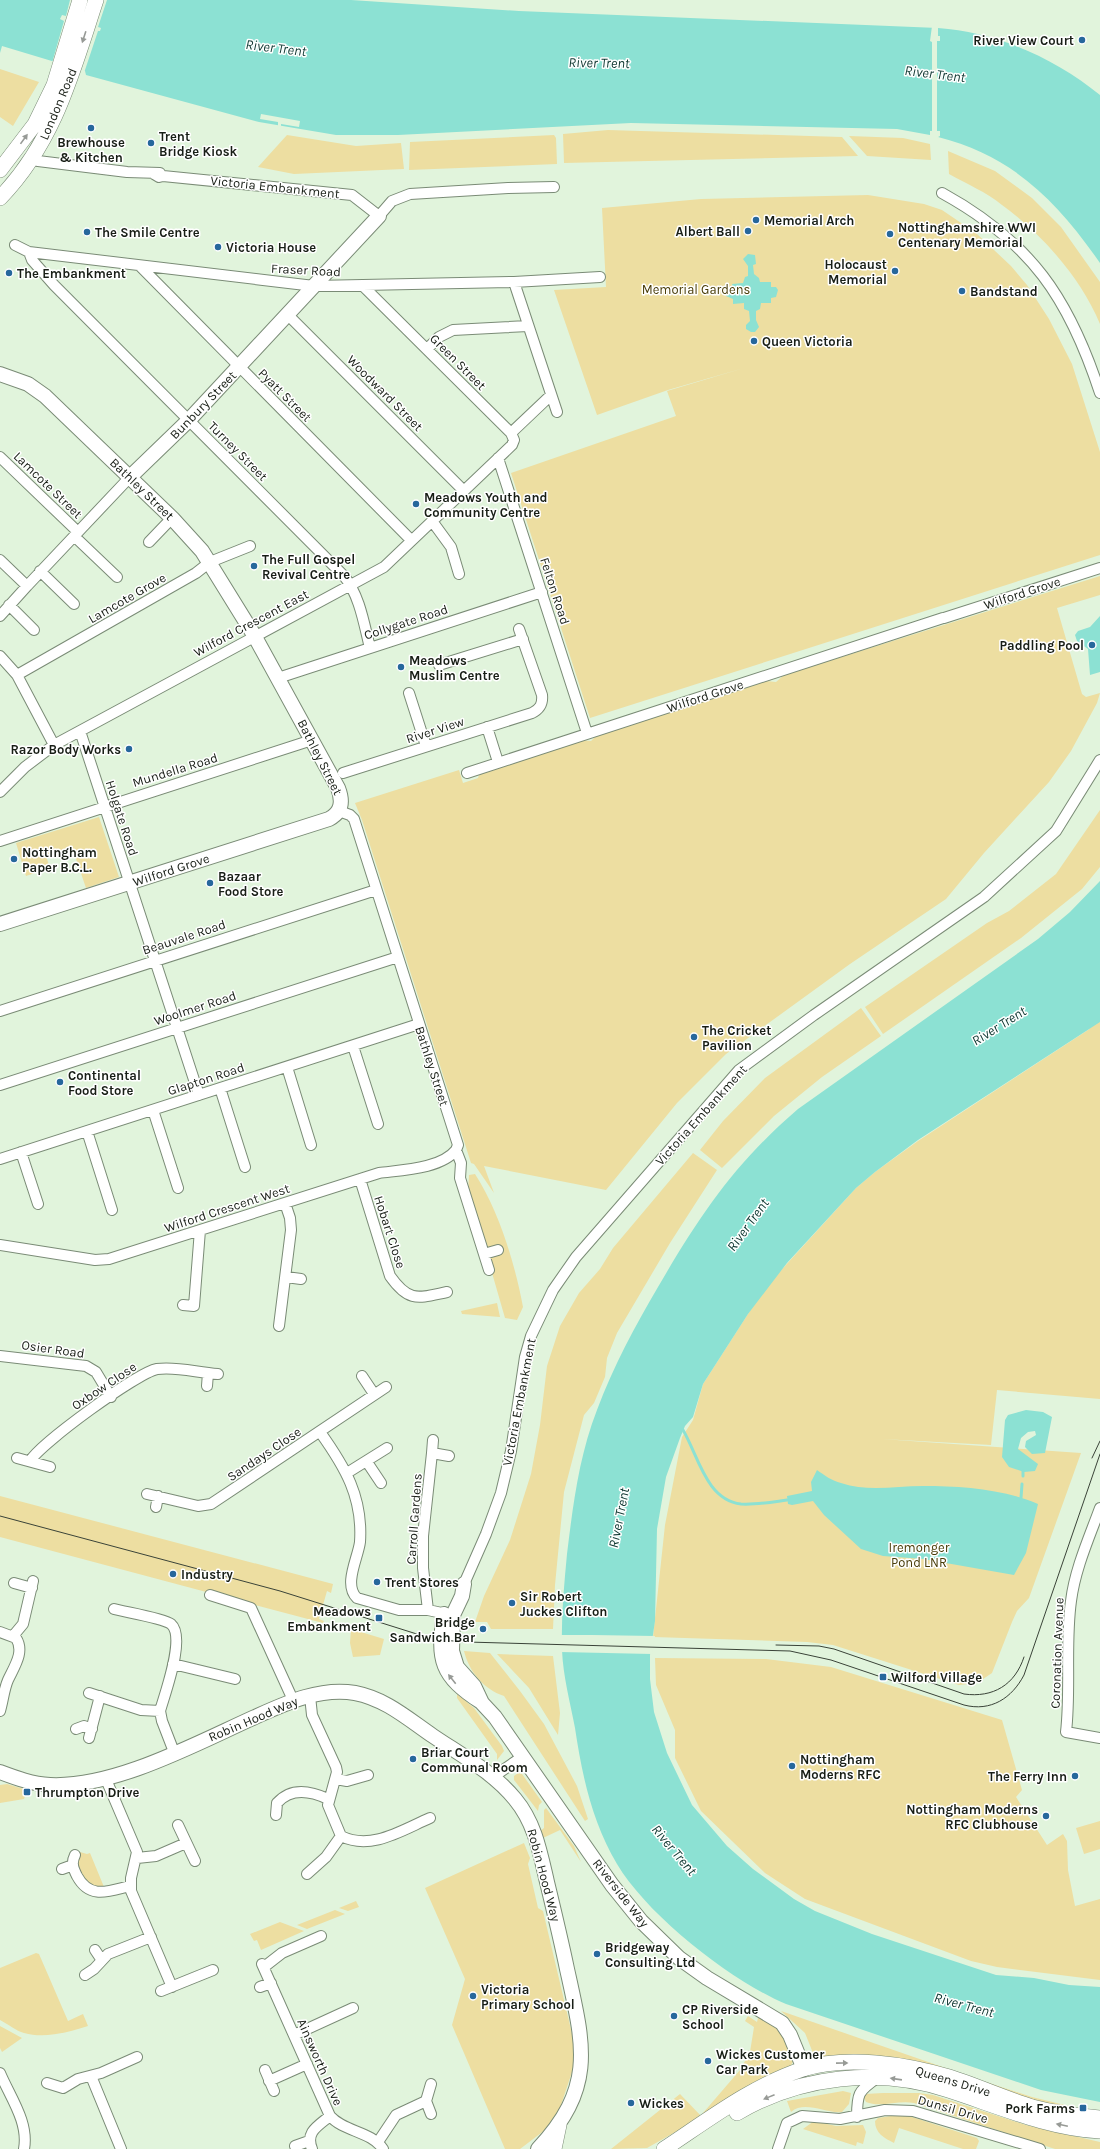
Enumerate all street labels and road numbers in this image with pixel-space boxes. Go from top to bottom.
street label: London Road [36,66,80,142]
street label: Victoria Embankment [210,173,340,201]
street label: Fraser Road [271,261,341,279]
street label: Green Street [427,331,489,393]
street label: Woodward Street [344,352,426,434]
street label: Pyatt Street [255,365,315,425]
street label: Bunbury Street [167,368,239,442]
street label: Turney Street [205,418,271,484]
street label: Lamcote Street [11,449,85,522]
street label: Bathley Street [107,455,177,523]
street label: Felton Road [537,556,573,626]
street label: Lamcote Grove [85,570,169,626]
street label: Wilford Grove [982,573,1062,612]
street label: Wilford Crescent East [191,586,311,660]
street label: Collygate Road [362,601,450,643]
street label: Wilford Grove [665,676,745,715]
street label: River View [404,713,466,746]
street label: Bathley Street [294,717,346,798]
street label: Mundella Road [130,750,220,790]
street label: Holgate Road [103,778,141,858]
street label: Wilford Grove [131,850,211,889]
street label: Beauvale Road [140,916,228,958]
street label: Woolmer Road [152,988,238,1028]
street label: Bathley Street [412,1024,452,1108]
street label: Glapton Road [166,1060,246,1098]
street label: Victoria Embankment [652,1062,750,1168]
street label: Wilford Crescent West [162,1181,292,1235]
street label: Hobart Close [371,1194,409,1271]
street label: Osier Road [21,1337,85,1361]
street label: Victoria Embankment [499,1337,539,1467]
street label: Oxbow Close [69,1359,139,1413]
street label: Sandays Close [224,1424,304,1484]
street label: Carroll Gardens [403,1473,425,1565]
street label: Coronation Avenue [1048,1597,1066,1709]
street label: Robin Hood Way [206,1693,300,1745]
street label: Robin Hood Way [524,1827,564,1923]
street label: Riverside Way [590,1856,652,1930]
street label: Ainsworth Drive [294,2016,346,2108]
street label: Queens Drive [914,2062,993,2100]
street label: Dunsil Drive [916,2092,990,2126]

